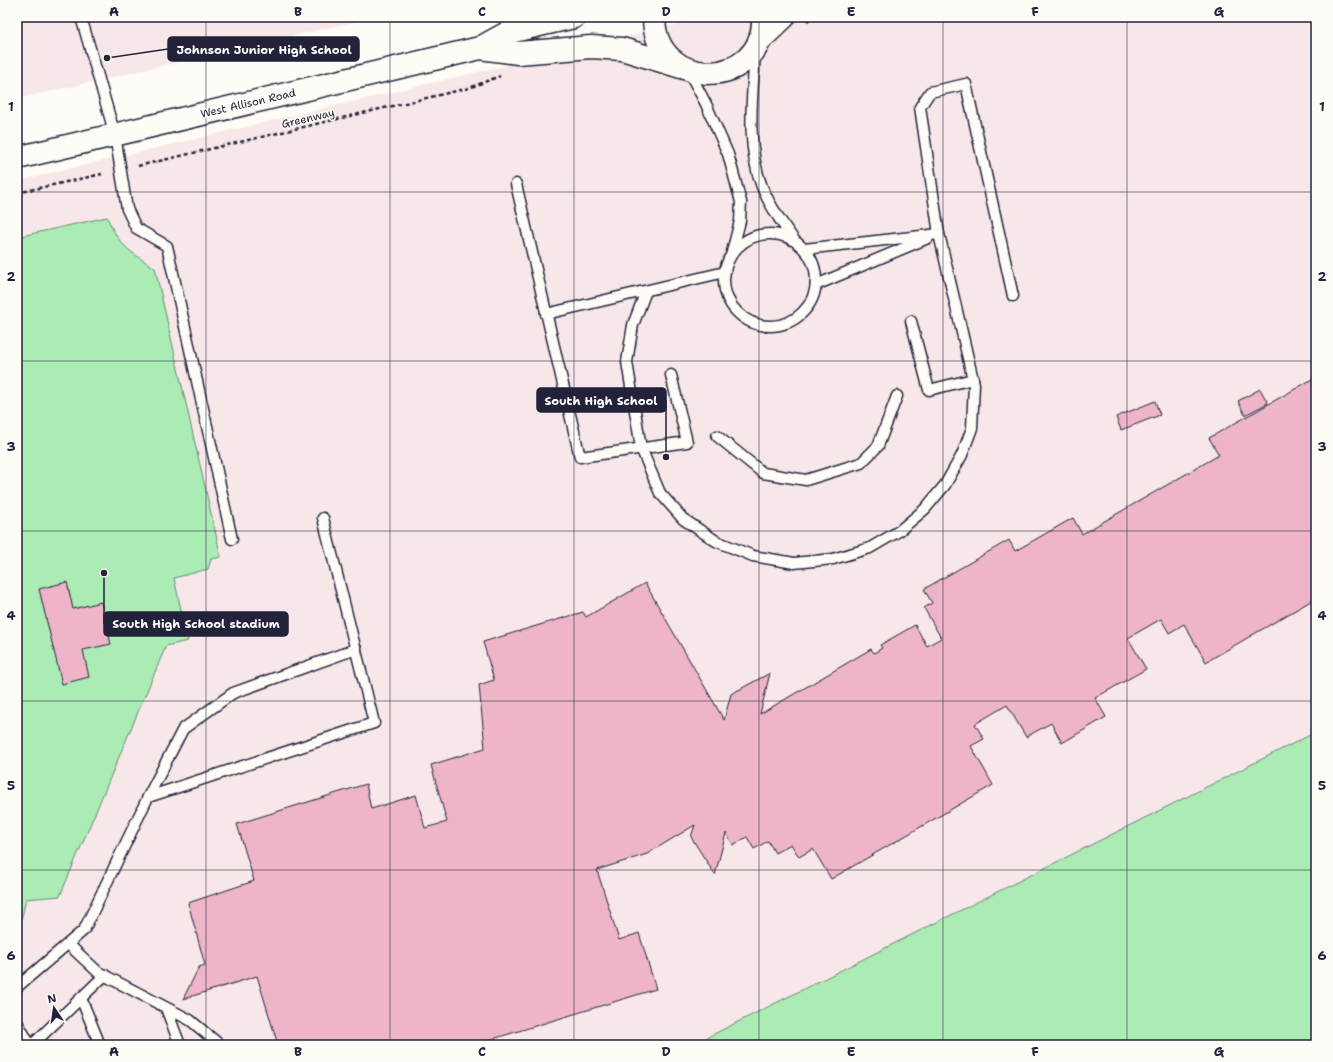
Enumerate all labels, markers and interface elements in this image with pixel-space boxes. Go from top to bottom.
text: A [109,3,119,20]
text: B [294,3,302,20]
text: C [478,3,486,20]
text: D [661,3,671,20]
text: E [847,3,856,20]
text: F [1031,3,1039,20]
text: G [1214,3,1225,20]
callout: Johnson Junior High School [168,37,359,61]
text: Johnson Junior High School [176,42,352,58]
street label: West Allison Road [199,85,297,122]
text: 1 [8,98,14,115]
text: 1 [1319,98,1325,115]
street label: Greenway [280,105,336,132]
text: 2 [6,268,16,285]
text: 2 [1317,268,1327,285]
callout: South High School [537,388,666,412]
text: South High School [544,393,658,409]
text: 3 [6,438,16,455]
text: 3 [1317,438,1327,455]
text: 4 [6,607,16,624]
text: 4 [1317,607,1327,624]
callout: South High School stadium [104,612,288,636]
text: South High School stadium [112,616,280,632]
text: 5 [7,777,15,794]
text: 5 [1318,777,1326,794]
text: 6 [6,947,16,964]
text: 6 [1317,947,1327,964]
north arrow [34,988,74,1028]
text: N [46,990,58,1007]
text: A [109,1043,119,1060]
text: B [294,1043,302,1060]
text: C [478,1043,486,1060]
text: D [661,1043,671,1060]
text: E [847,1043,856,1060]
text: F [1031,1043,1039,1060]
text: G [1214,1043,1225,1060]

